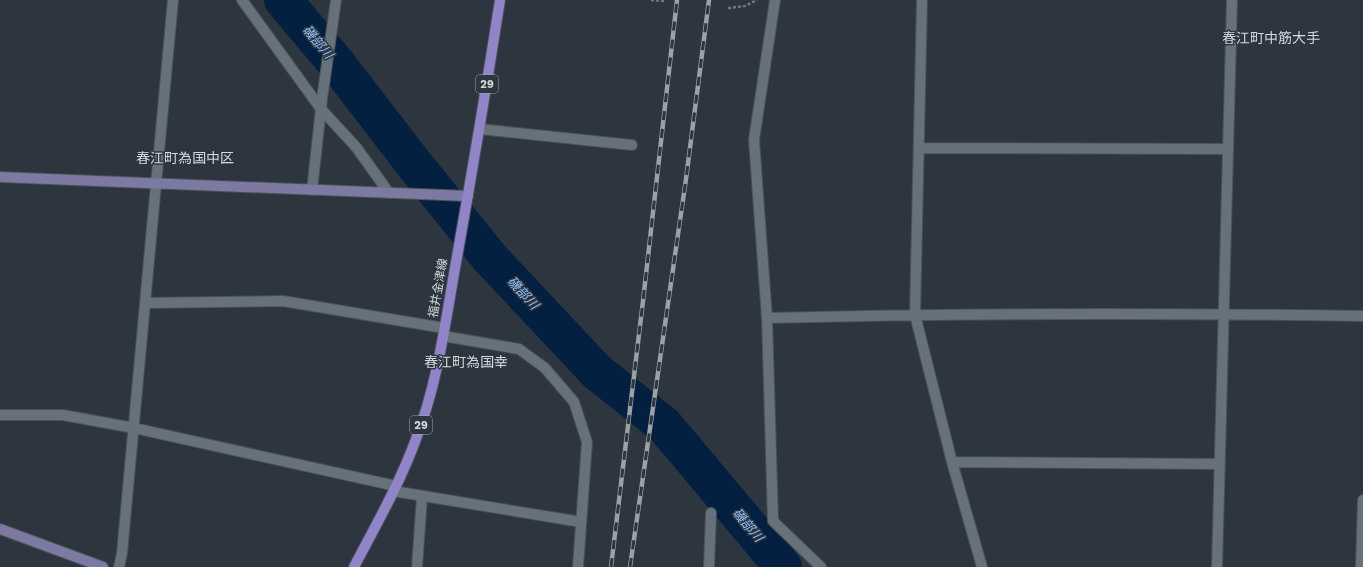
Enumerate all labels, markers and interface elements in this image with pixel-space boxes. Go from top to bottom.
water label: 磯部川 [300,22,338,63]
district label: 春江町中筋大手 [1222,30,1320,46]
road number: 29 [476,75,498,93]
district label: 春江町為国中区 [136,150,234,166]
street label: 福井金津線 [426,257,450,319]
water label: 磯部川 [504,274,543,314]
district label: 春江町為国幸 [424,354,508,370]
road number: 29 [410,416,432,434]
water label: 磯部川 [730,505,768,546]

